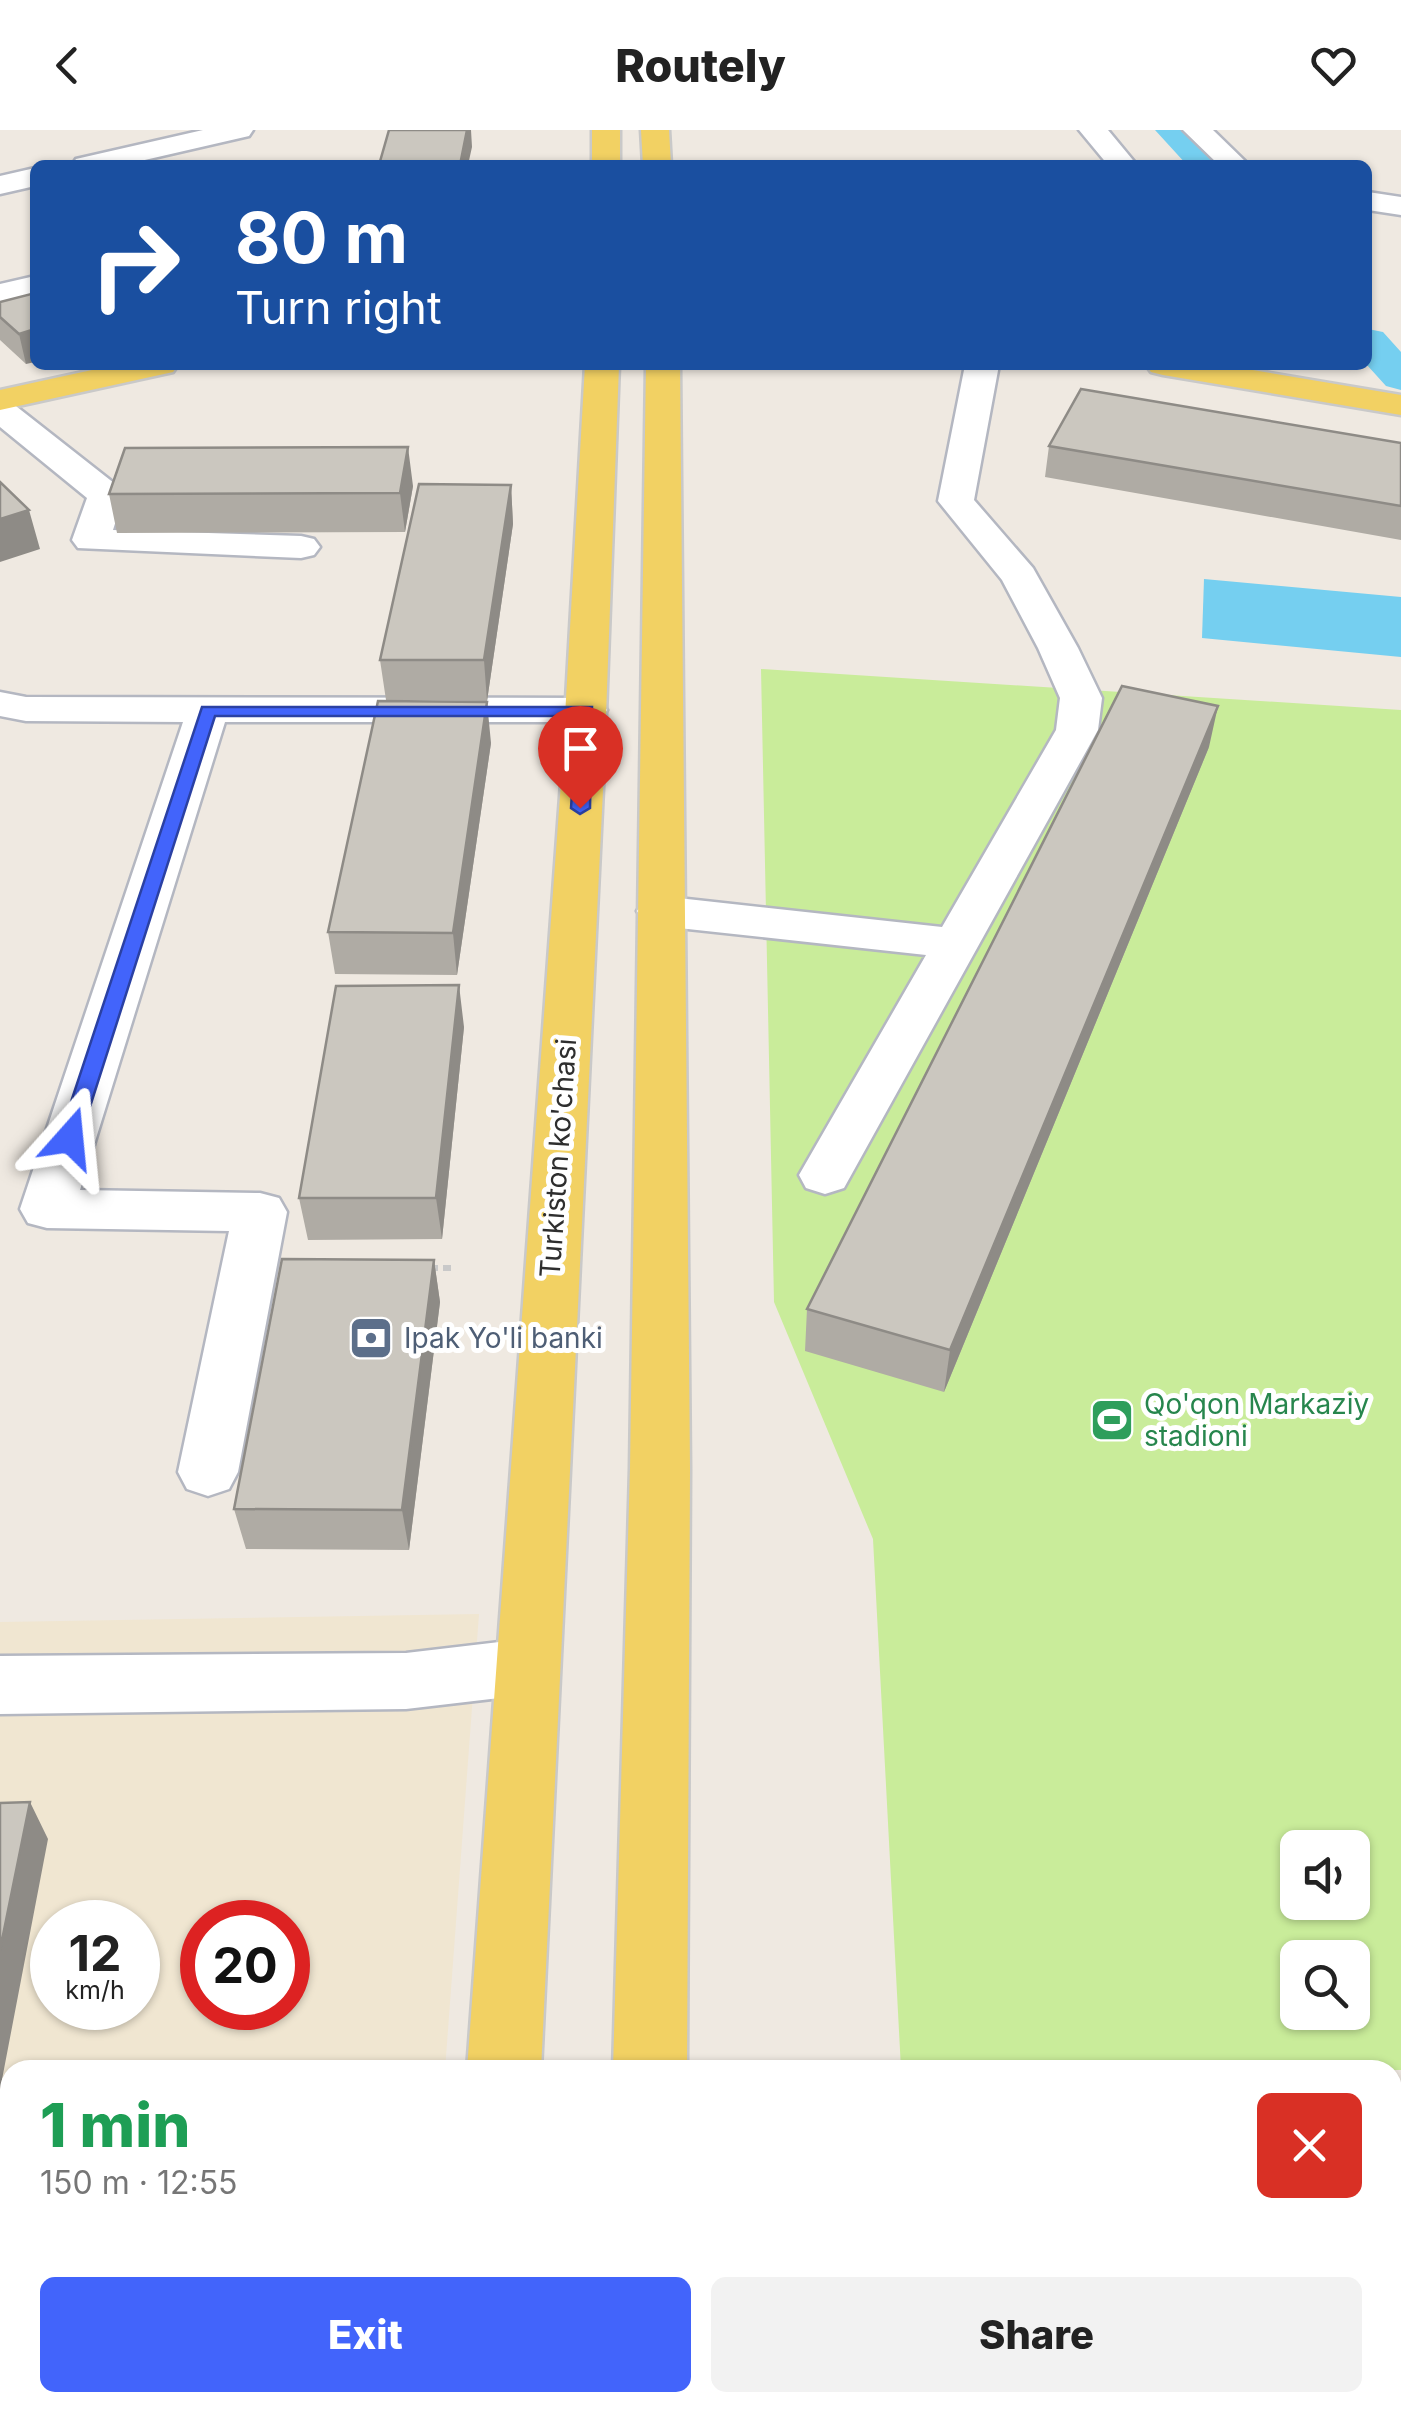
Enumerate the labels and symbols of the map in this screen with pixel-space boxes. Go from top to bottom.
pin [538,706,623,809]
street label: Turkiston ko'chasi [533,1037,583,1279]
position arrow [18,1086,122,1190]
bank icon: Ipak Yo'li banki [348,1315,394,1361]
place label: Ipak Yo'li banki [404,1321,603,1355]
place label: Qo'qon Markaziy stadioni [1144,1387,1369,1453]
sports icon: Qo'qon Markaziy stadioni [1089,1397,1135,1443]
speed limit sign: 20 [180,1900,310,2030]

